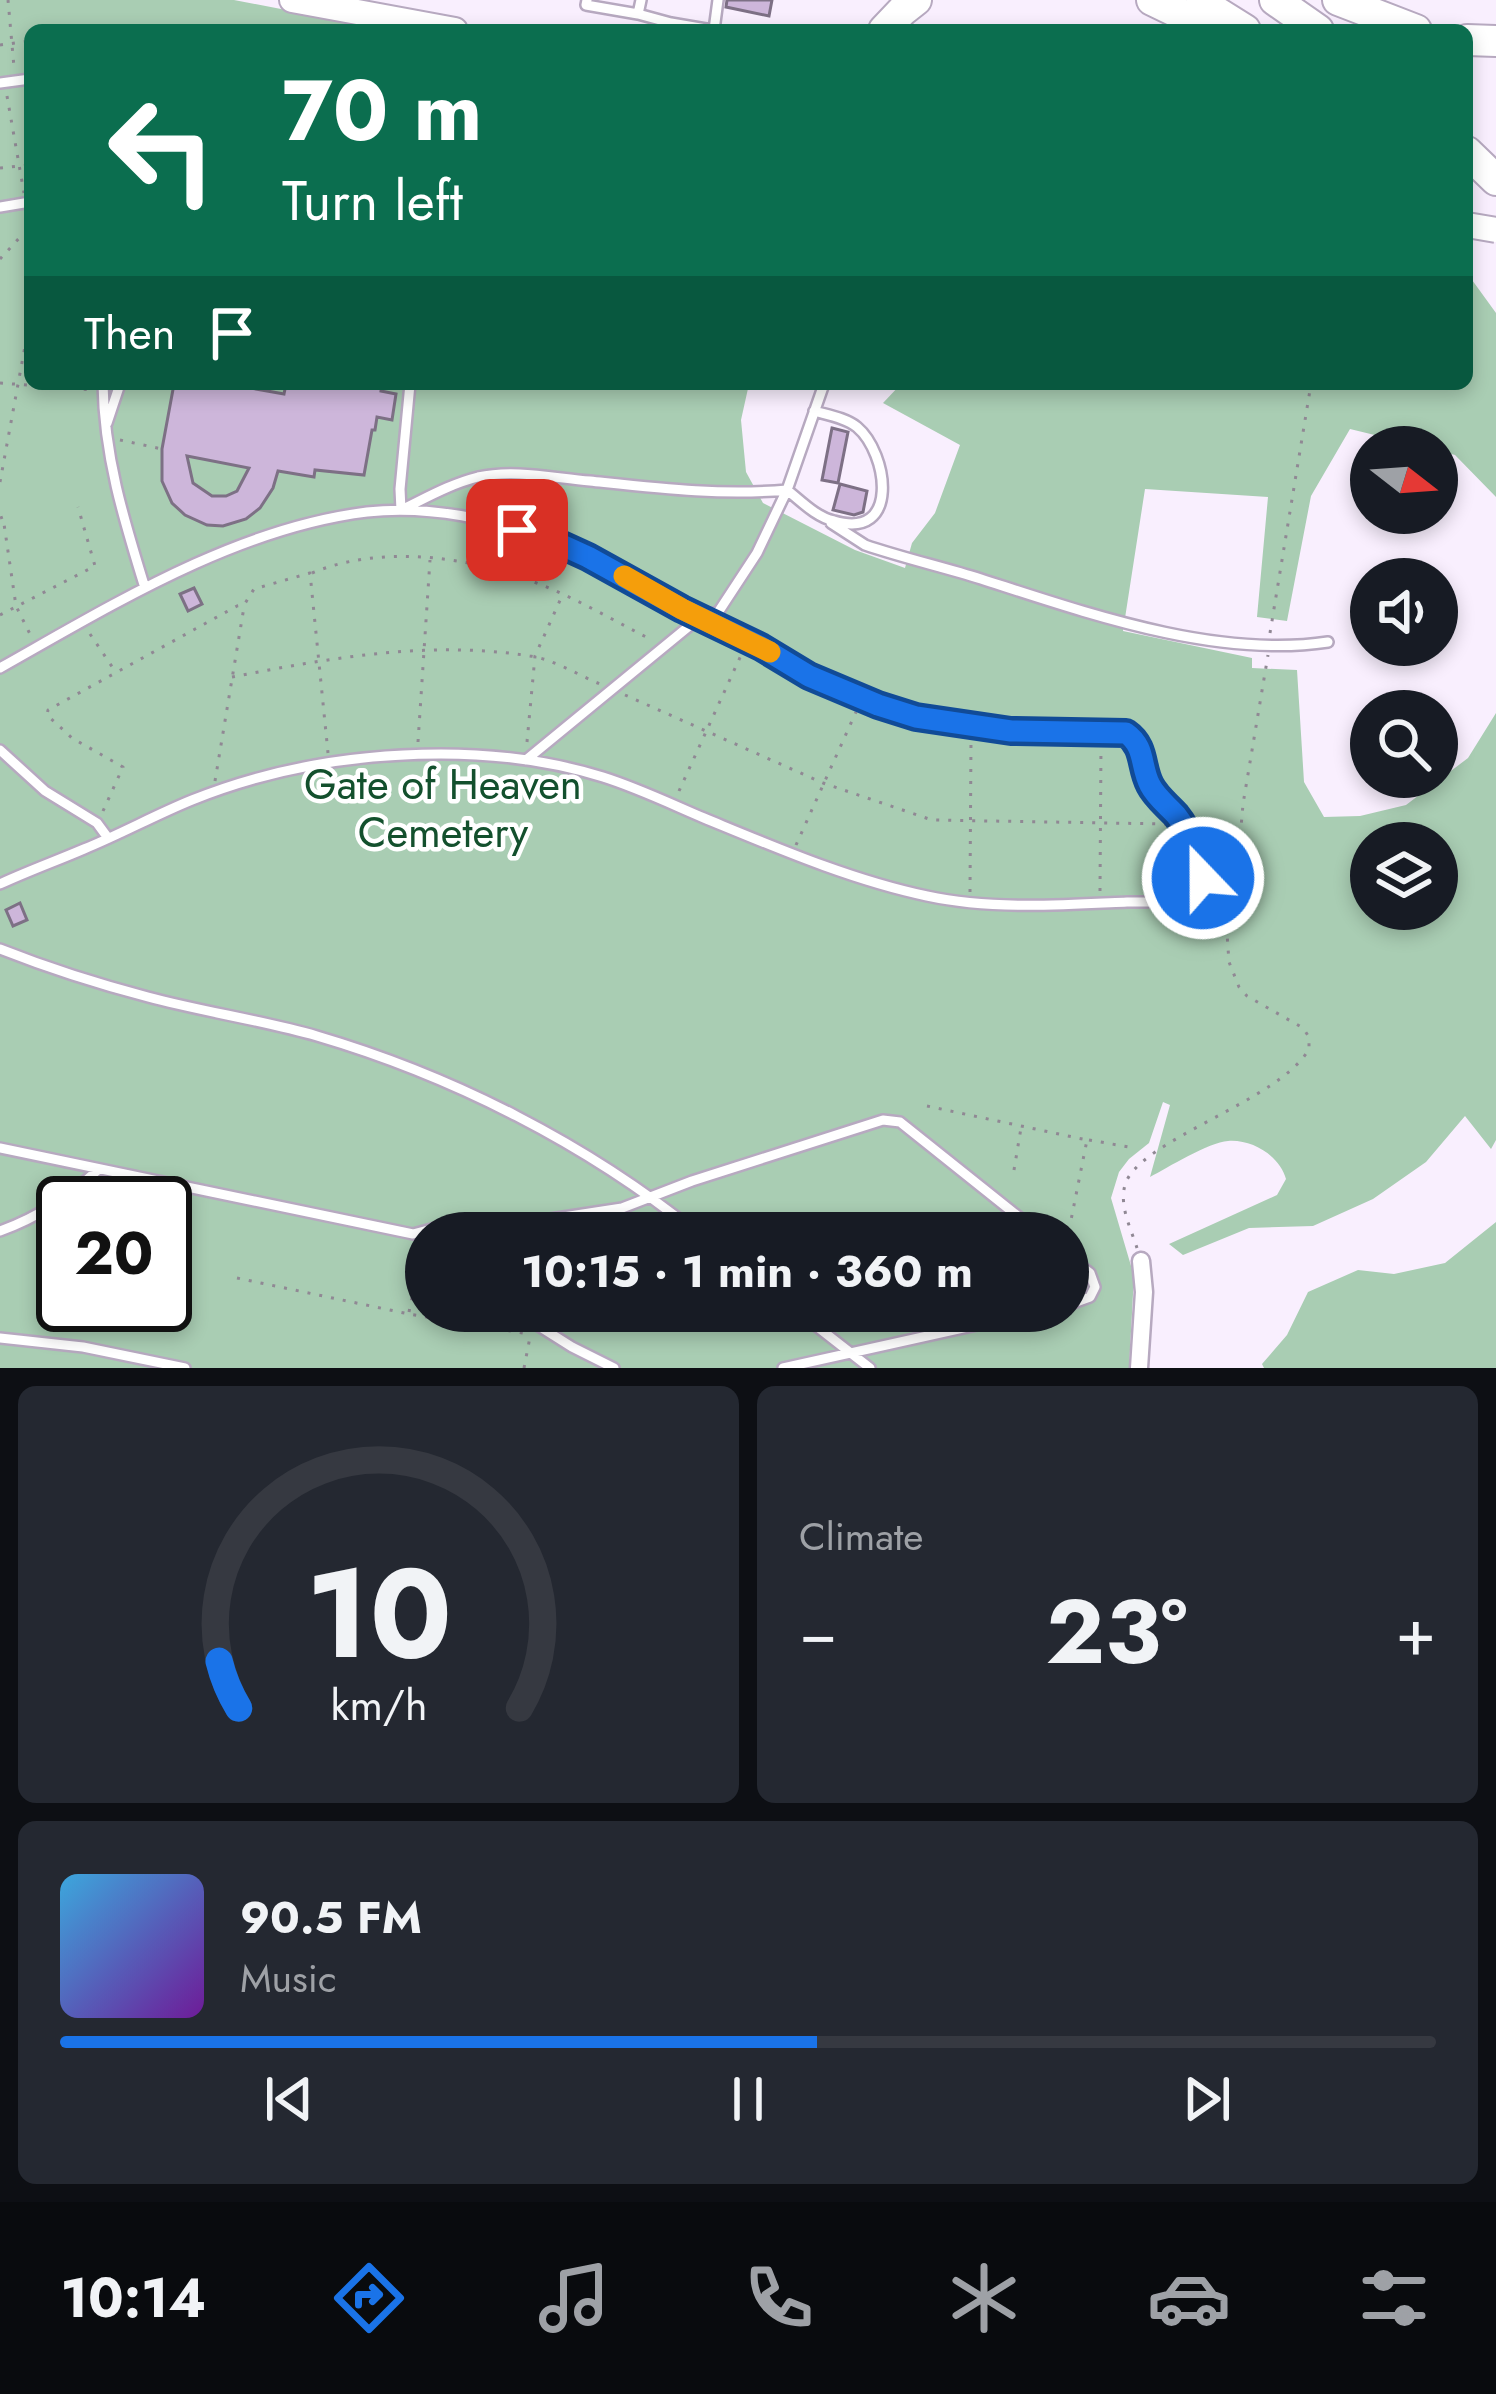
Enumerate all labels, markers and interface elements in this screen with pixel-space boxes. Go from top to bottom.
text: 70 m [282,50,482,172]
icon: left [84,72,240,228]
text: Turn left [282,162,463,240]
icon: arrive [199,300,265,366]
text: Then [84,301,175,366]
north arrow [1350,426,1458,534]
map controls [1350,426,1458,930]
pin [466,479,568,581]
icon: arrive [484,497,550,563]
button: sound [1350,558,1458,666]
button: search [1350,690,1458,798]
park label: Gate of Heaven Cemetery [304,754,582,863]
position arrow [1140,815,1266,941]
button: layers [1350,822,1458,930]
speed limit sign: 20 [36,1176,192,1332]
text: 10:15 · 1 min · 360 m [521,1239,973,1304]
text: Climate [799,1508,923,1565]
text: 10 [305,1523,452,1704]
text: 23° [1046,1567,1188,1697]
text: − [799,1584,838,1680]
text: + [1395,1584,1436,1680]
text: km/h [330,1673,427,1735]
text: 90.5 FM [240,1885,422,1950]
text: Music [240,1950,337,2007]
icon: previous [256,2066,322,2132]
icon: pause [715,2066,781,2132]
icon: next [1174,2066,1240,2132]
icon: directions [327,2256,411,2340]
icon: music [532,2256,616,2340]
icon: phone [737,2256,821,2340]
icon: climate [942,2256,1026,2340]
icon: car [1147,2256,1231,2340]
icon: filters [1352,2256,1436,2340]
text: 10:14 [60,2259,206,2337]

